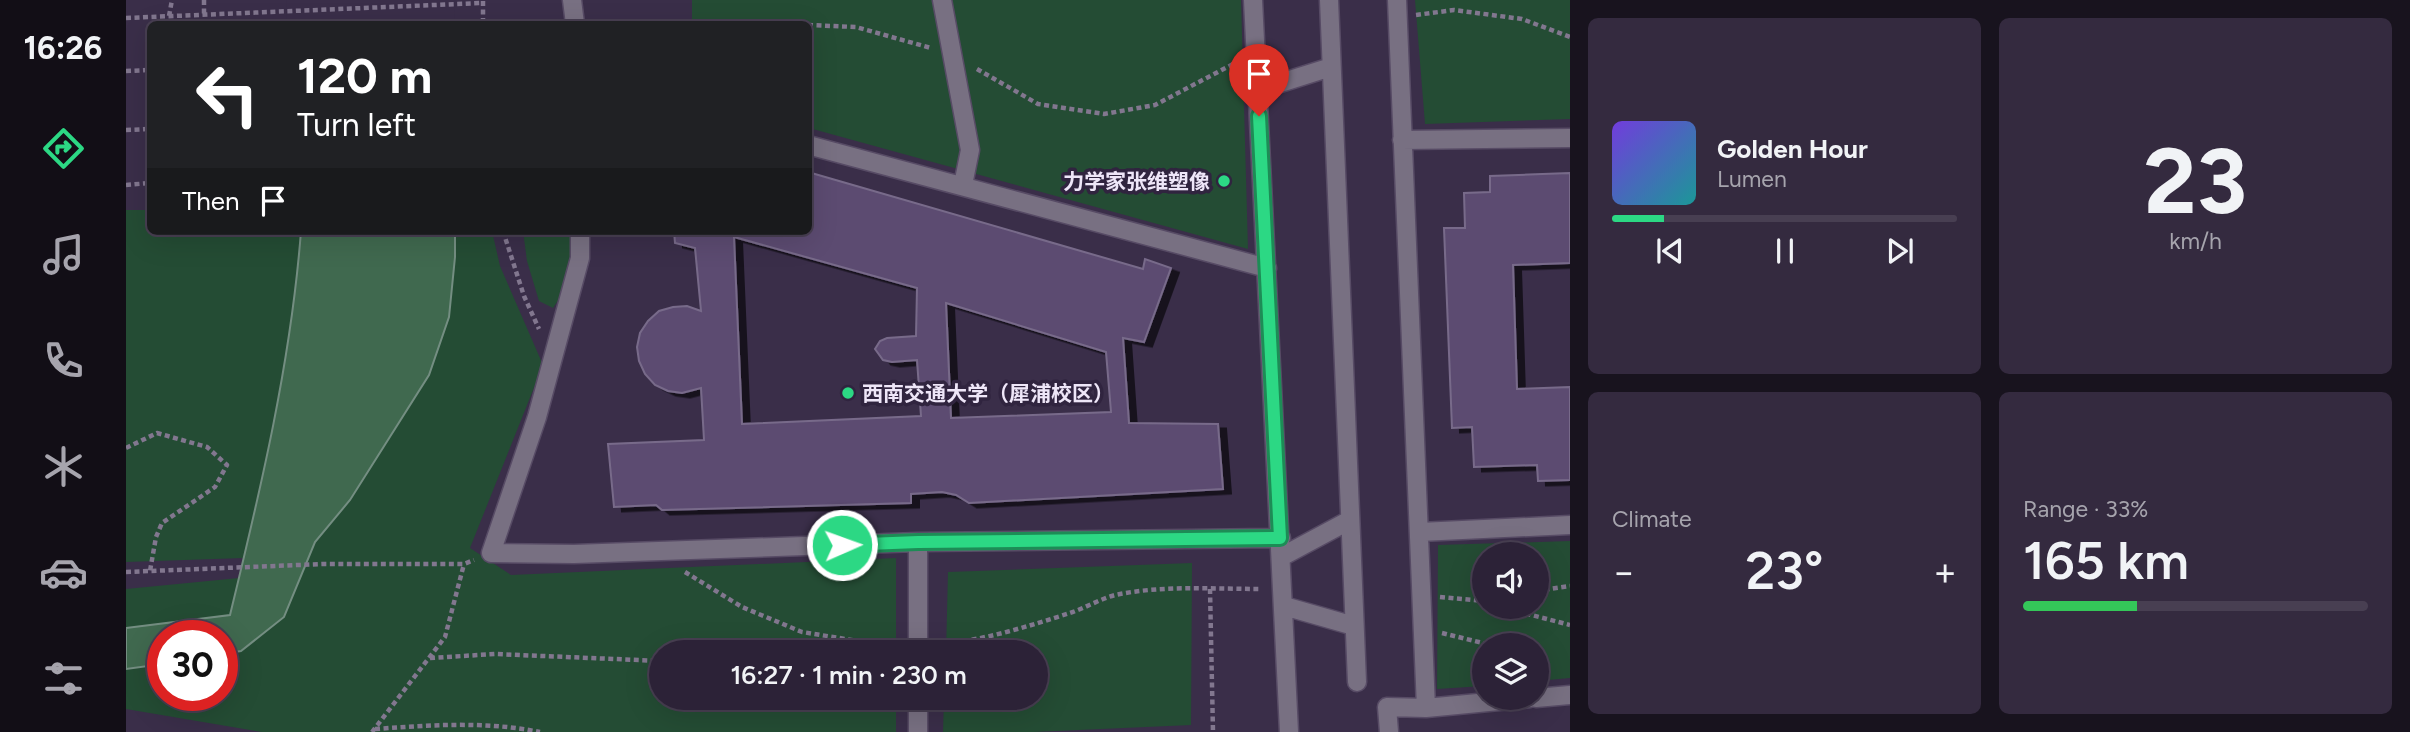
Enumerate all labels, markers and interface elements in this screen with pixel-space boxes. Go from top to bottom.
text: 16:26 [24,29,102,67]
pin [1229,44,1289,116]
text: 120 m [297,46,432,105]
icon: left [182,49,273,140]
icon: arrive [1240,55,1278,93]
text: Turn left [297,106,416,144]
icon: directions [39,124,88,173]
text: 23 [2144,127,2247,236]
text: Golden Hour [1717,133,1868,165]
text: Lumen [1717,165,1787,193]
place label: 力学家张维塑像 [1063,169,1210,194]
marker: 力学家张维塑像 [1216,173,1232,189]
icon: arrive [254,182,292,220]
text: Then [182,185,240,217]
text: km/h [2169,227,2222,255]
icon: music [39,230,88,279]
icon: previous [1651,232,1689,270]
icon: pause [1766,232,1804,270]
icon: next [1881,232,1919,270]
icon: phone [39,336,88,385]
place label: 西南交通大学（犀浦校区） [862,381,1114,406]
marker: 西南交通大学（犀浦校区） [840,385,856,401]
icon: climate [39,442,88,491]
text: Range · 33% [2023,495,2148,523]
text: Climate [1612,505,1691,533]
position arrow [805,508,879,582]
text: 165 km [2023,530,2189,592]
text: 23° [1746,540,1823,602]
map controls [1472,542,1549,710]
button: sound [1472,542,1549,619]
icon: car [39,548,88,597]
text: − [1612,549,1636,595]
text: + [1933,549,1957,595]
speed limit sign: 30 [147,620,238,711]
button: layers [1472,633,1549,710]
icon: filters [39,654,88,703]
text: 16:27 · 1 min · 230 m [730,659,967,691]

